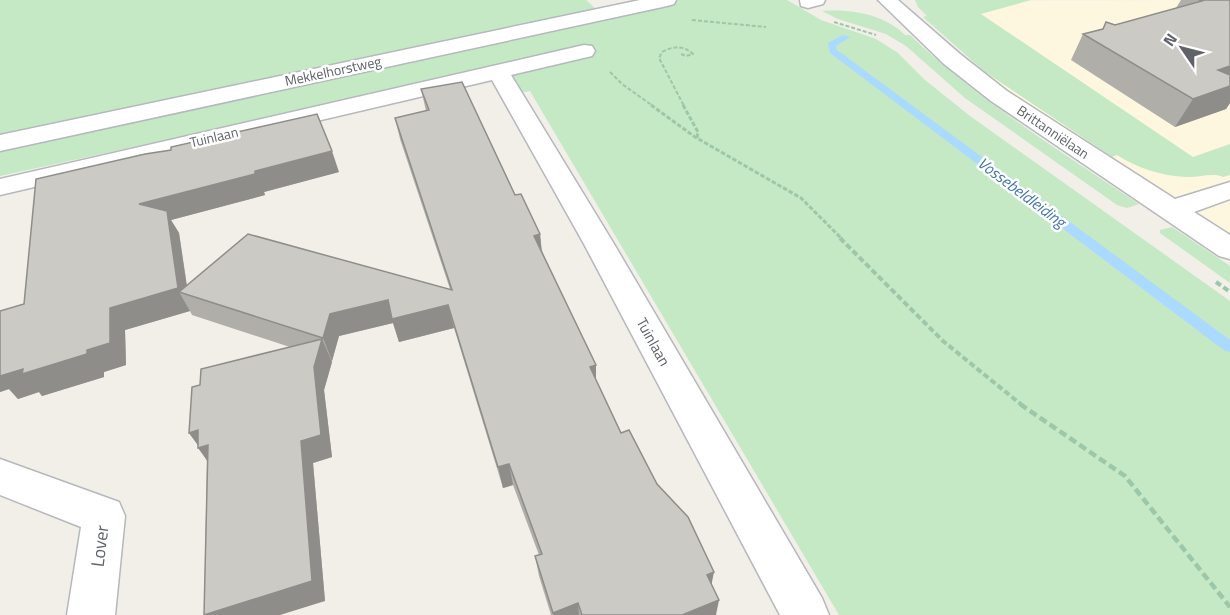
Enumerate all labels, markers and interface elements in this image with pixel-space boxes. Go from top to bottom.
north arrow [1152,18,1212,78]
text: N [1157,28,1183,51]
street label: Mekkelhorstweg [283,50,383,91]
street label: Brittanniëlaan [1013,100,1094,164]
street label: Tuinlaan [188,121,240,152]
water label: Vossebeldleiding [973,151,1073,235]
street label: Tuinlaan [631,313,676,370]
street label: Lover [84,524,115,568]

